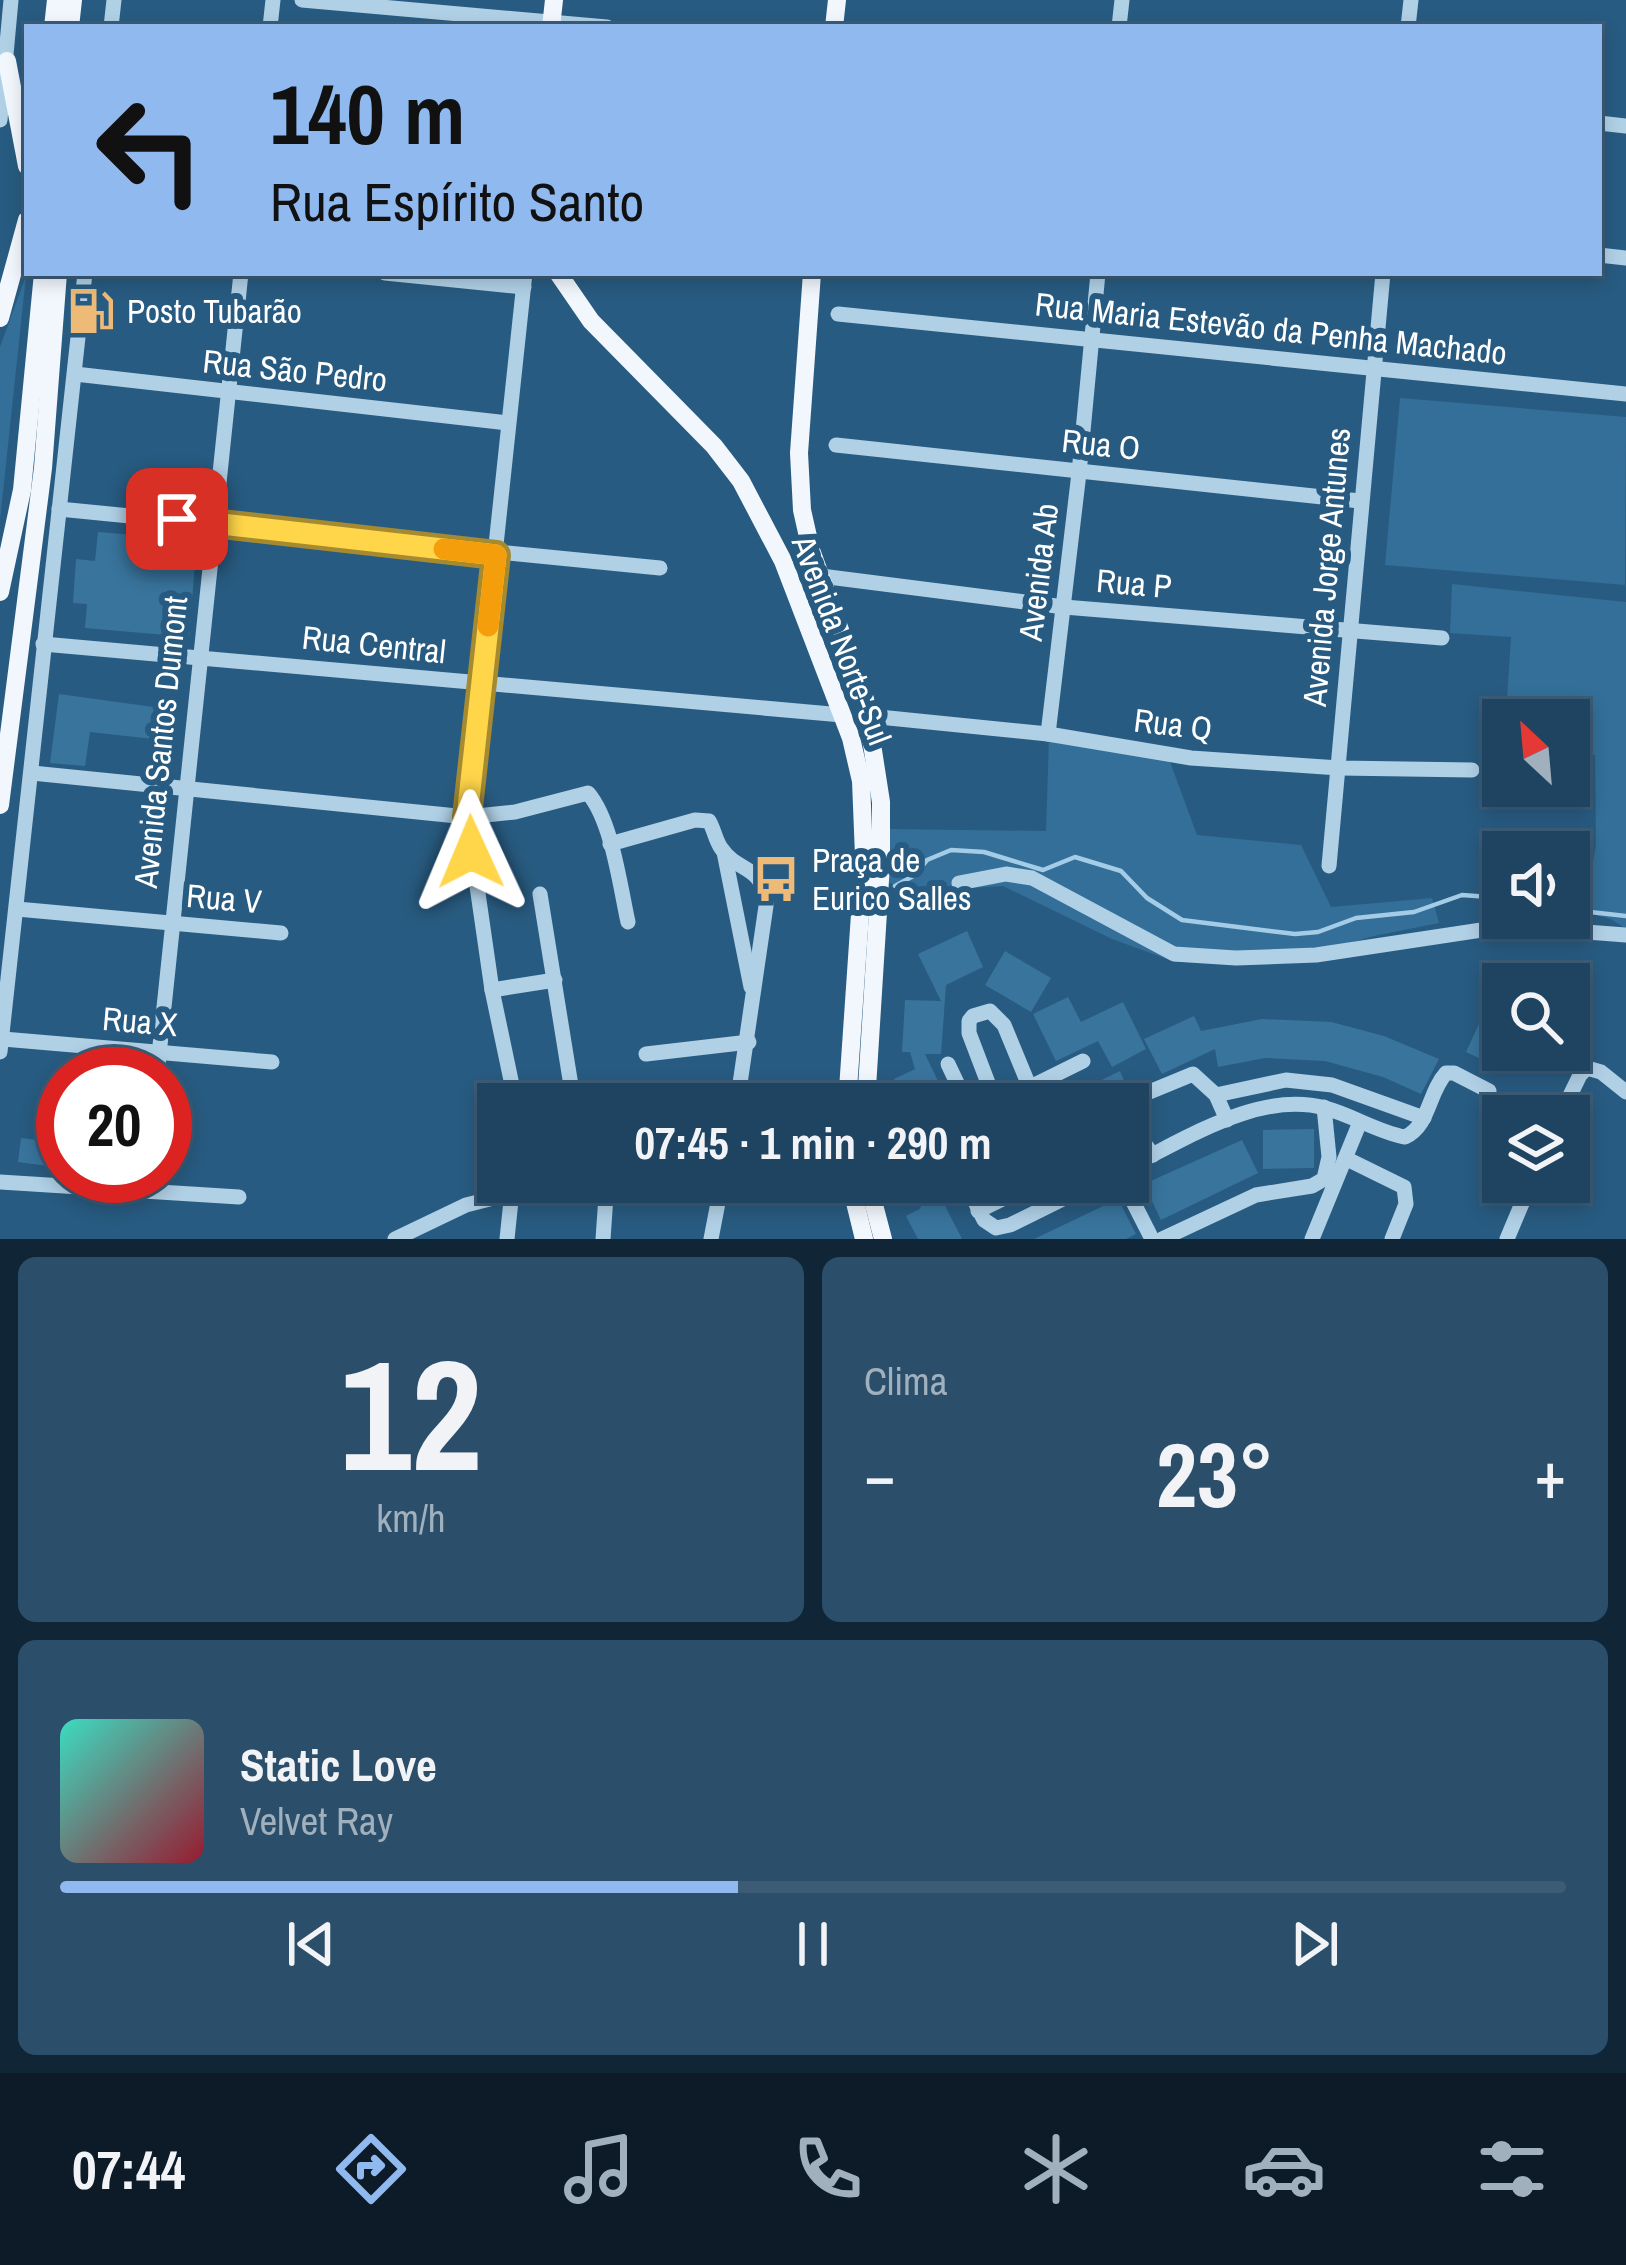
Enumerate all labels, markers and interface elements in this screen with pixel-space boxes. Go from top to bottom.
text: 140 m [270,57,465,170]
icon: left [72,72,228,228]
text: Rua Espírito Santo [270,165,644,238]
street label: Rua Maria Estevão da Penha Machado [1033,281,1509,375]
fuel station icon: Posto Tubarão [66,286,116,336]
place label: Posto Tubarão [127,289,302,333]
street label: Rua São Pedro [201,338,389,402]
street label: Rua O [1060,418,1142,470]
street label: Avenida Jorge Antunes [1292,426,1360,709]
pin [126,468,228,570]
icon: arrive [144,486,210,552]
street label: Avenida Ab [1008,501,1068,644]
street label: Avenida Norte-Sul [782,528,902,751]
street label: Rua P [1095,558,1173,608]
street label: Avenida Santos Dumont [123,594,197,891]
street label: Rua Central [300,615,448,673]
street label: Rua Q [1132,697,1214,751]
north arrow [1482,699,1590,807]
map controls [1482,699,1590,1203]
position arrow [408,789,534,915]
button: sound [1482,831,1590,939]
place label: Praça de Eurico Salles [812,838,971,920]
bus stop icon: Praça de Eurico Salles [751,854,801,904]
street label: Rua V [185,873,263,923]
button: search [1482,963,1590,1071]
street label: Rua X [101,996,179,1046]
speed limit sign: 20 [36,1047,192,1203]
button: layers [1482,1095,1590,1203]
text: 07:45 · 1 min · 290 m [635,1112,991,1173]
text: 12 [340,1309,482,1519]
text: Clima [864,1355,948,1407]
text: 23° [1156,1414,1274,1535]
text: − [864,1430,896,1519]
text: + [1534,1430,1566,1519]
text: km/h [376,1492,446,1544]
text: Static Love [240,1734,437,1795]
text: Velvet Ray [240,1795,393,1847]
icon: previous [278,1911,344,1977]
icon: pause [780,1911,846,1977]
icon: next [1282,1911,1348,1977]
icon: directions [329,2127,413,2211]
icon: music [557,2127,641,2211]
icon: phone [786,2127,870,2211]
icon: climate [1014,2127,1098,2211]
icon: car [1242,2127,1326,2211]
icon: filters [1470,2127,1554,2211]
text: 07:44 [72,2133,185,2206]

